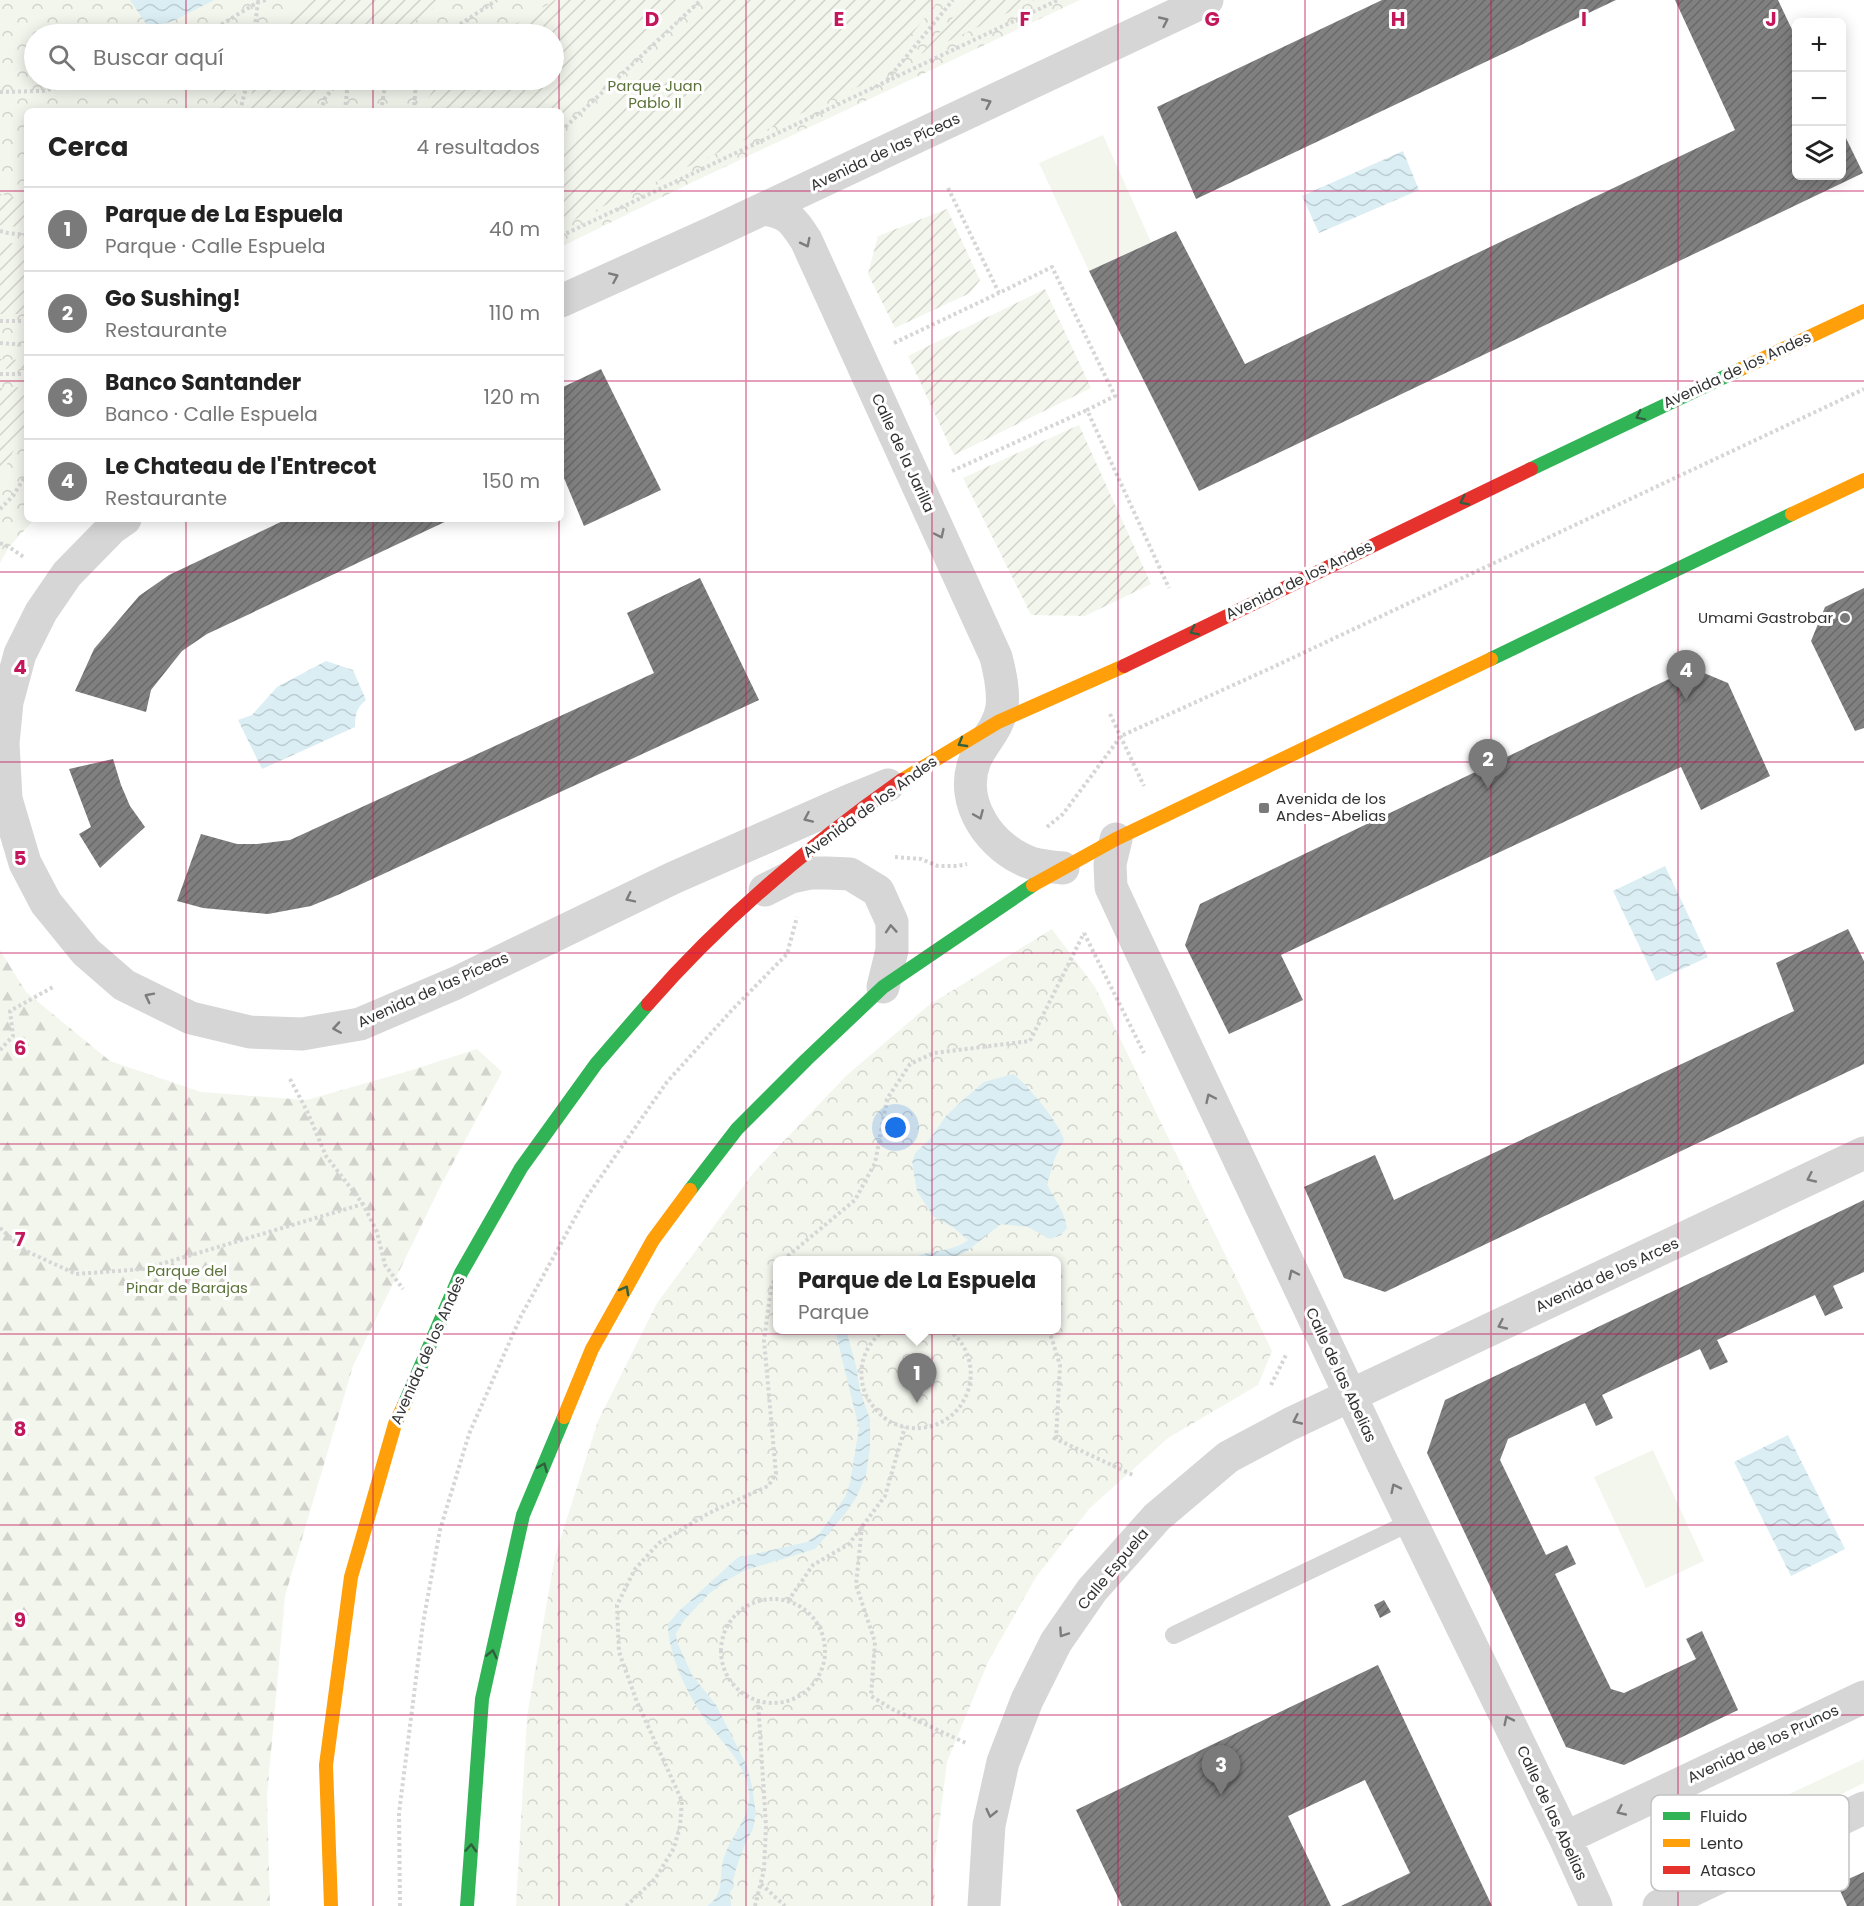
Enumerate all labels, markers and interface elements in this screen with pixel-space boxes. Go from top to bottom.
text: D [645,5,659,33]
text: E [834,5,844,33]
text: F [1020,5,1031,33]
text: G [1204,5,1220,33]
text: H [1391,5,1405,33]
text: I [1581,5,1587,33]
text: J [1765,5,1777,33]
one-way arrow [1157,16,1168,28]
map controls [1792,18,1846,180]
button: + [1792,18,1846,72]
search box [24,24,564,90]
icon: search [45,41,78,74]
text: Buscar aquí [93,42,224,73]
button: − [1792,72,1846,126]
park label: Parque Juan Pablo II [608,75,702,113]
one-way arrow [981,99,992,111]
street label: Avenida de las Píceas [806,107,963,196]
button: layers [1792,126,1846,180]
text: Cerca [48,129,128,165]
text: 4 resultados [417,133,540,161]
text: Parque de La Espuela [105,199,343,230]
text: 1 [64,215,71,243]
text: 40 m [489,215,540,243]
text: Parque · Calle Espuela [105,232,326,260]
one-way arrow [799,236,810,247]
one-way arrow [608,272,619,284]
text: Go Sushing! [105,283,241,314]
text: 2 [62,299,73,327]
text: 110 m [489,299,540,327]
text: Restaurante [105,316,227,344]
street label: Avenida de los Andes [1659,326,1814,413]
text: Banco Santander [105,367,301,398]
text: 3 [61,383,74,411]
text: 120 m [484,383,540,411]
street label: Calle de la Jarilla [867,390,940,515]
text: Banco · Calle Espuela [105,400,318,428]
one-way arrow [1635,408,1646,420]
text: Le Chateau de l'Entrecot [105,451,377,482]
text: 4 [61,467,74,495]
text: 150 m [483,467,540,495]
text: Restaurante [105,484,227,512]
one-way arrow [1460,493,1471,505]
one-way arrow [933,528,945,539]
street label: Avenida de los Andes [1222,535,1376,624]
place label: Umami Gastrobar [1698,607,1833,628]
marker: Umami Gastrobar [1838,611,1852,625]
one-way arrow [1190,624,1201,635]
pin: 4 [1666,650,1706,700]
text: 4 [13,653,27,681]
one-way arrow [958,736,968,747]
pin: 2 [1468,740,1508,789]
street label: Avenida de los Andes [798,751,941,862]
place label: Avenida de los Andes-Abelias [1276,788,1386,826]
marker: Avenida de los Andes-Abelias [1257,801,1271,815]
one-way arrow [972,808,984,819]
one-way arrow [803,811,814,823]
text: 5 [14,844,27,872]
one-way arrow [626,891,637,903]
one-way arrow [885,925,898,934]
street label: Avenida de las Píceas [354,947,512,1032]
one-way arrow [145,993,156,1004]
one-way arrow [333,1021,343,1034]
text: 6 [14,1034,26,1062]
one-way arrow [1206,1093,1218,1104]
your location [881,1113,910,1142]
one-way arrow [1807,1171,1818,1183]
text: 7 [15,1225,26,1253]
street label: Avenida de los Arces [1532,1232,1682,1317]
popup [773,1256,1061,1334]
park label: Parque del Pinar de Barajas [126,1260,248,1298]
text: Parque de La Espuela [798,1265,1036,1296]
one-way arrow [1289,1270,1301,1281]
street label: Avenida de los Andes [385,1272,470,1428]
one-way arrow [618,1286,629,1296]
text: Parque [798,1298,869,1326]
street label: Calle de las Abelias [1301,1304,1382,1446]
one-way arrow [1498,1317,1509,1329]
pin: 1 [898,1354,936,1403]
one-way arrow [1293,1413,1304,1425]
text: 8 [14,1415,26,1443]
one-way arrow [536,1462,548,1473]
one-way arrow [1390,1484,1402,1495]
street label: Calle Espuela [1072,1523,1153,1614]
text: 9 [14,1606,26,1634]
one-way arrow [1059,1626,1070,1637]
one-way arrow [485,1649,498,1659]
street label: Avenida de los Prunos [1684,1699,1842,1788]
one-way arrow [1504,1716,1515,1727]
street label: Calle de las Abelias [1512,1742,1593,1884]
pin: 3 [1202,1746,1240,1795]
legend [1651,1795,1849,1891]
one-way arrow [1616,1804,1627,1816]
text: Fluido [1700,1805,1747,1828]
one-way arrow [986,1808,999,1818]
text: Lento [1700,1832,1743,1855]
one-way arrow [464,1843,477,1852]
text: Atasco [1700,1859,1756,1882]

